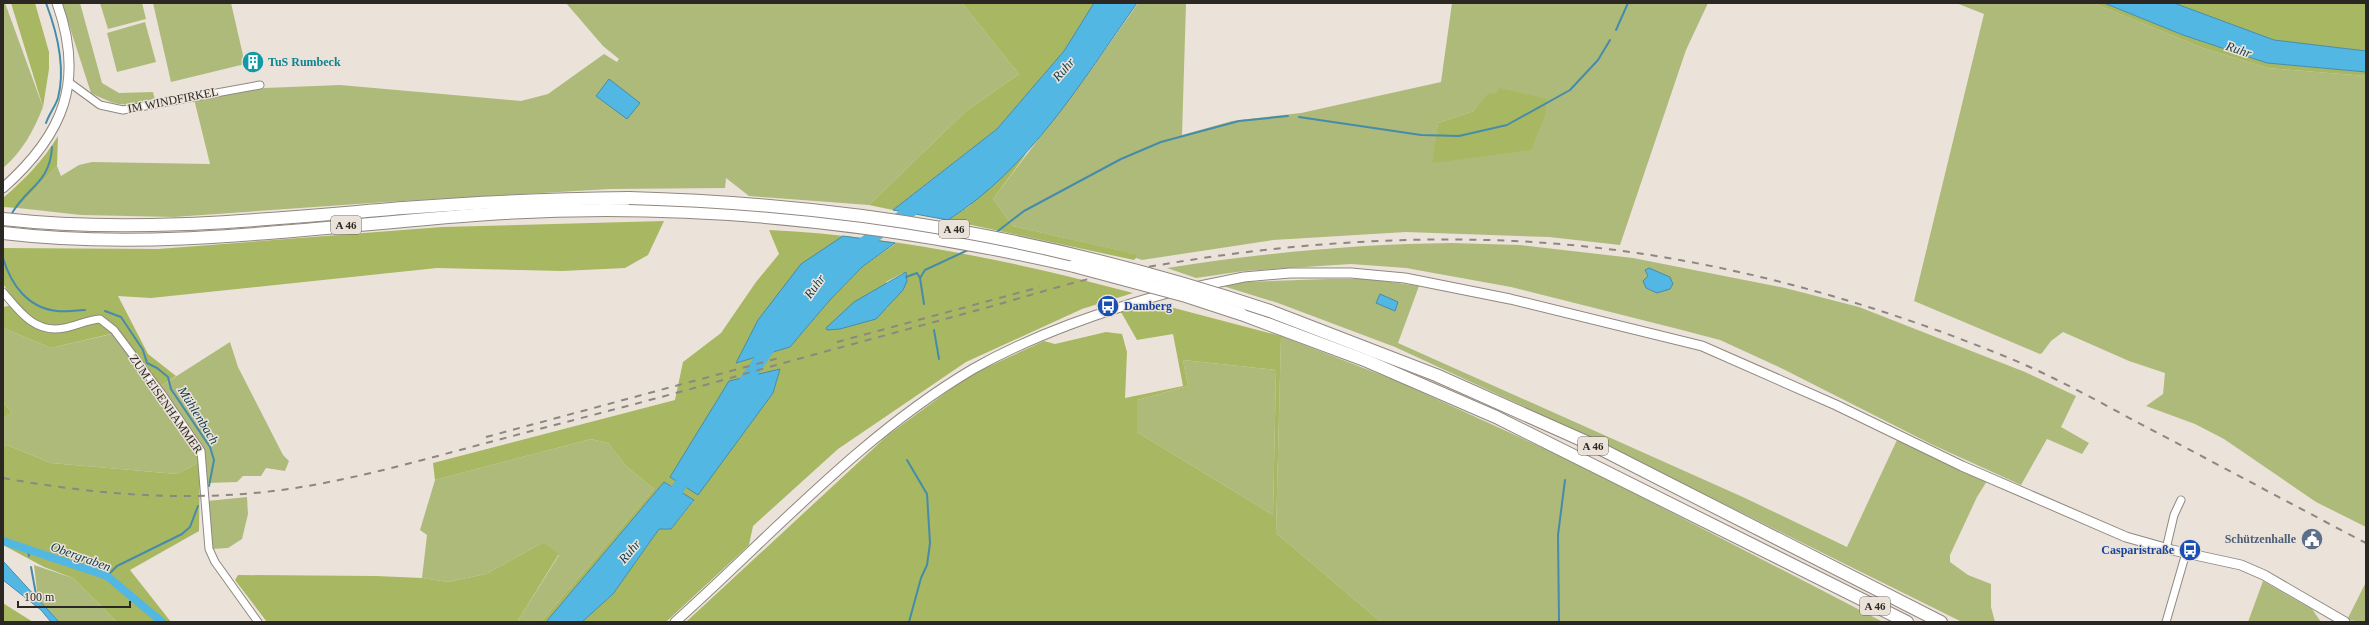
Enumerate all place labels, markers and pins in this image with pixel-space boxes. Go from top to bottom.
building icon: TuS Rumbeck [240,49,266,75]
place label: TuS Rumbeck [268,55,341,69]
bus stop icon: Damberg [1095,293,1121,319]
place label: Damberg [1124,299,1172,313]
public building icon: Schützenhalle [2299,526,2325,552]
place label: Schützenhalle [2225,532,2297,546]
bus stop icon: Casparistraße [2177,537,2203,563]
place label: Casparistraße [2101,543,2175,557]

